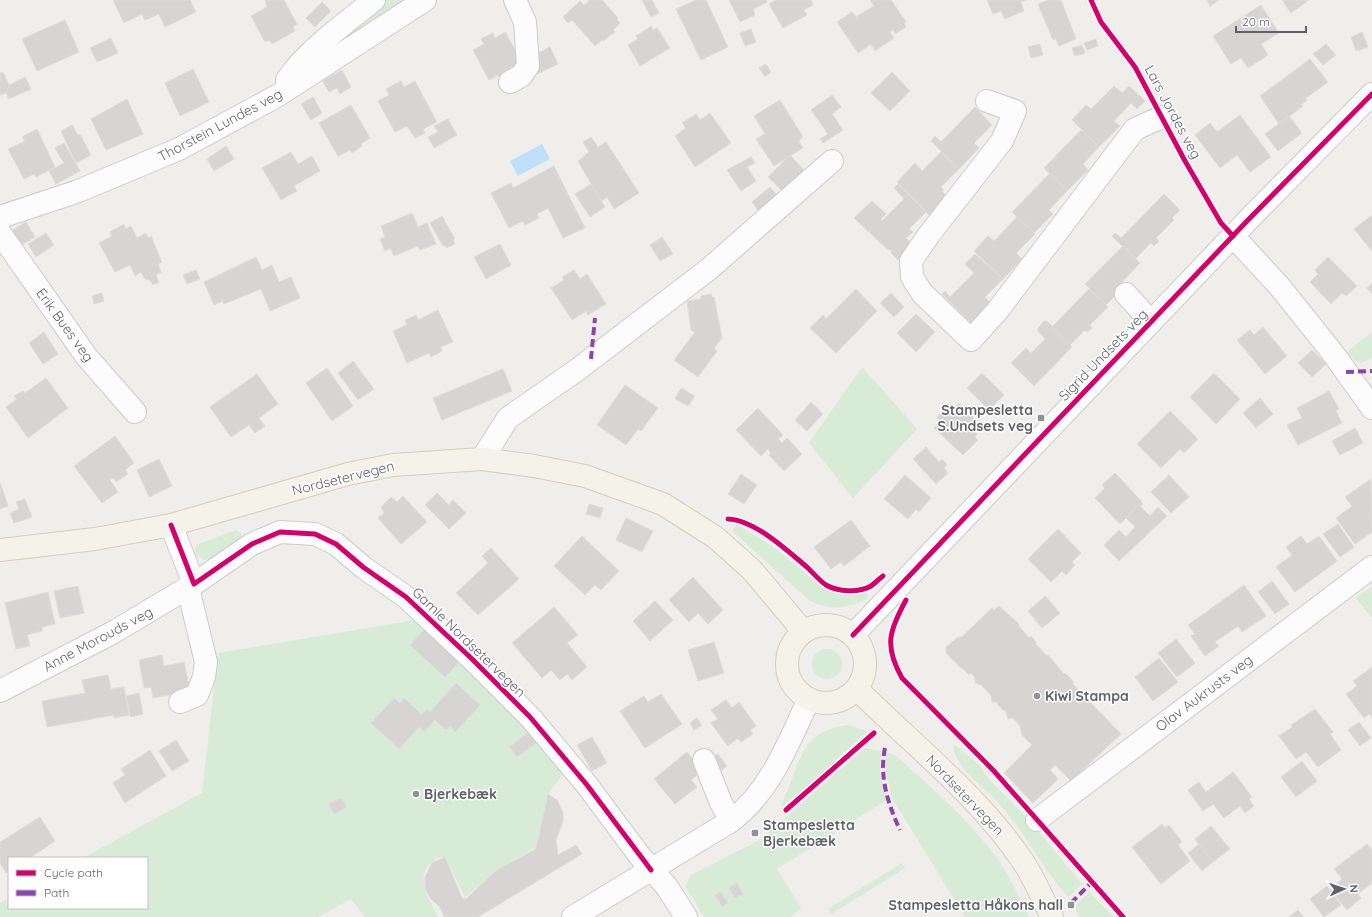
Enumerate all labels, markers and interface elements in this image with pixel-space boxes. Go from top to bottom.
scale bar [1236,8,1306,34]
text: 20 m [1242,14,1270,29]
street label: Lars Jordes veg [1141,62,1205,162]
street label: Thorstein Lundes veg [155,85,285,165]
street label: Erik Bues veg [32,285,98,365]
street label: Sigrid Undsets veg [1055,305,1151,405]
place label: Stampesletta S.Undsets veg [938,401,1033,435]
marker: Stampesletta S.Undsets veg [1036,413,1046,423]
street label: Nordsetervegen [290,457,396,499]
street label: Gamle Nordsetervegen [408,583,530,701]
street label: Anne Morouds veg [40,603,156,675]
street label: Olav Aukrusts veg [1152,651,1256,735]
place label: Kiwi Stampa [1045,687,1129,705]
marker: Kiwi Stampa [1032,691,1042,701]
street label: Nordsetervegen [922,751,1008,839]
place label: Bjerkebæk [424,785,497,803]
marker: Bjerkebæk [411,789,421,799]
place label: Stampesletta Bjerkebæk [763,816,855,850]
marker: Stampesletta Bjerkebæk [750,828,760,838]
legend [8,857,148,909]
text: Cycle path [44,865,103,880]
north arrow [1324,869,1364,909]
text: N [1347,884,1361,893]
text: Path [44,885,69,900]
place label: Stampesletta Håkons hall [889,896,1063,914]
marker: Stampesletta Håkons hall [1066,900,1076,910]

